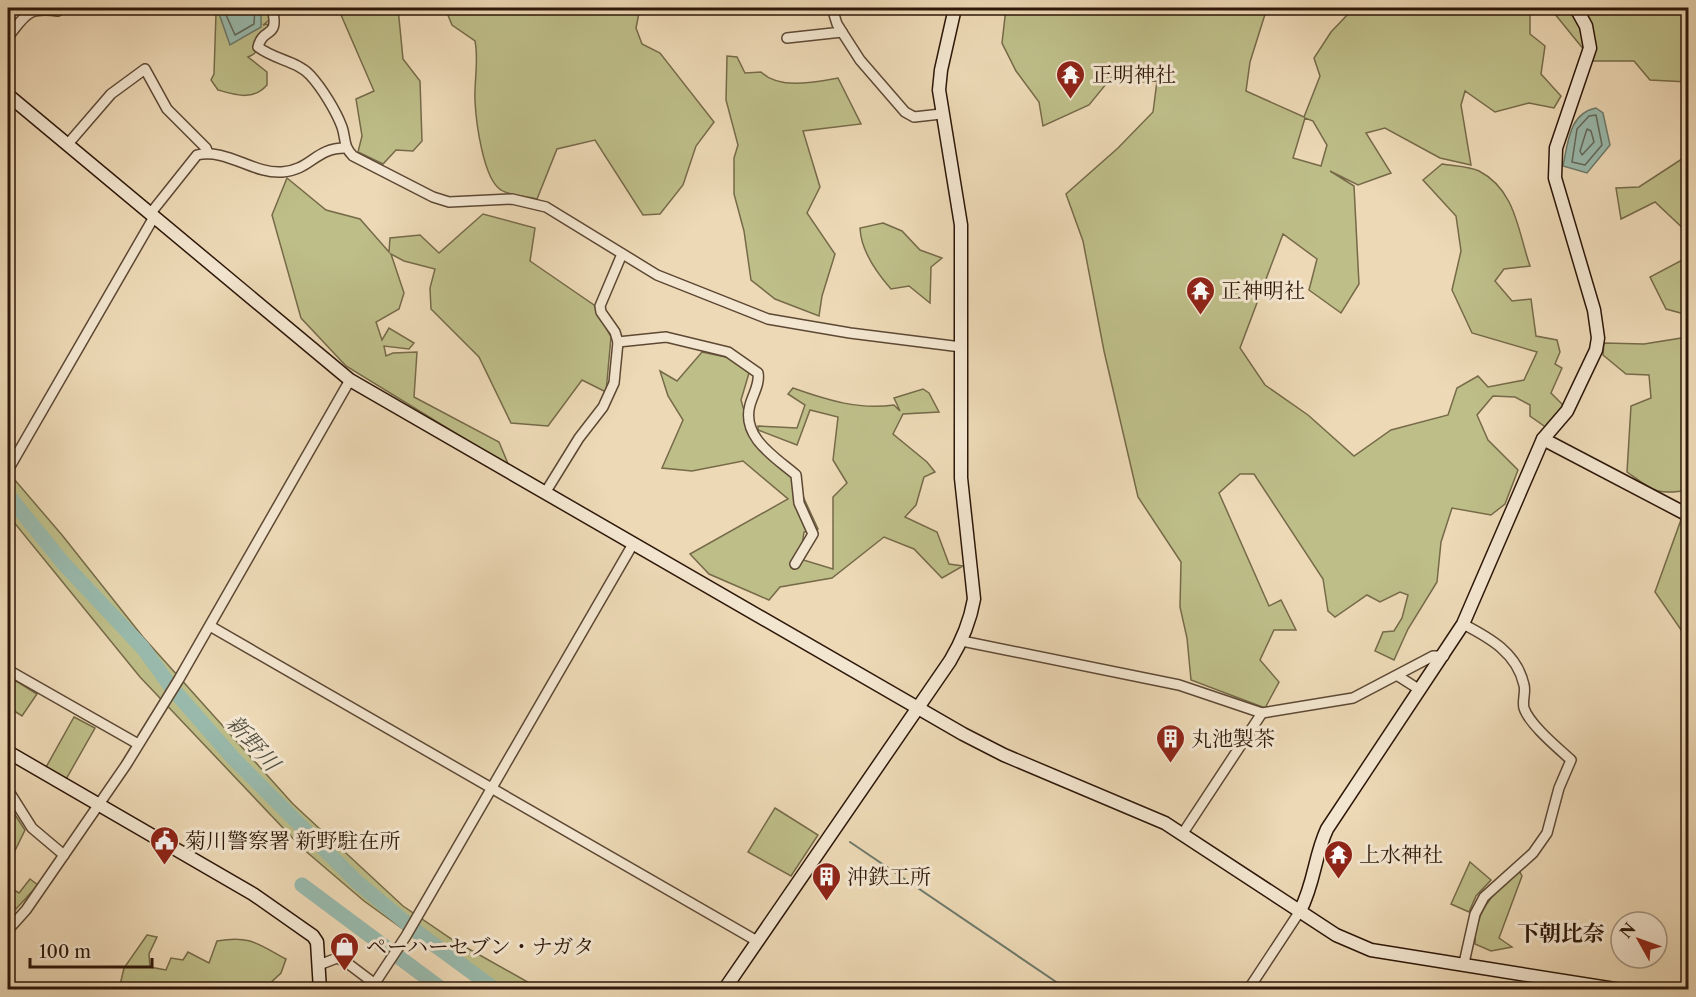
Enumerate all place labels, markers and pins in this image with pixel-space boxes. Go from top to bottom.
temple icon: 正明神社 [1055,58,1087,100]
place label: 正明神社 [1092,62,1176,87]
temple icon: 正神明社 [1184,274,1216,316]
place label: 正神明社 [1221,278,1305,303]
building icon: 丸池製茶 [1154,722,1186,764]
place label: 丸池製茶 [1191,726,1275,751]
public building icon: 菊川警察署 新野駐在所 [148,824,180,866]
place label: 菊川警察署 新野駐在所 [185,828,401,853]
temple icon: 上水神社 [1322,838,1354,880]
place label: 上水神社 [1359,842,1443,867]
building icon: 沖鉄工所 [810,860,842,902]
place label: 沖鉄工所 [847,864,931,889]
shop icon: ペーハーセブン・ナガタ [329,930,361,972]
place label: ペーハーセブン・ナガタ [366,934,594,959]

